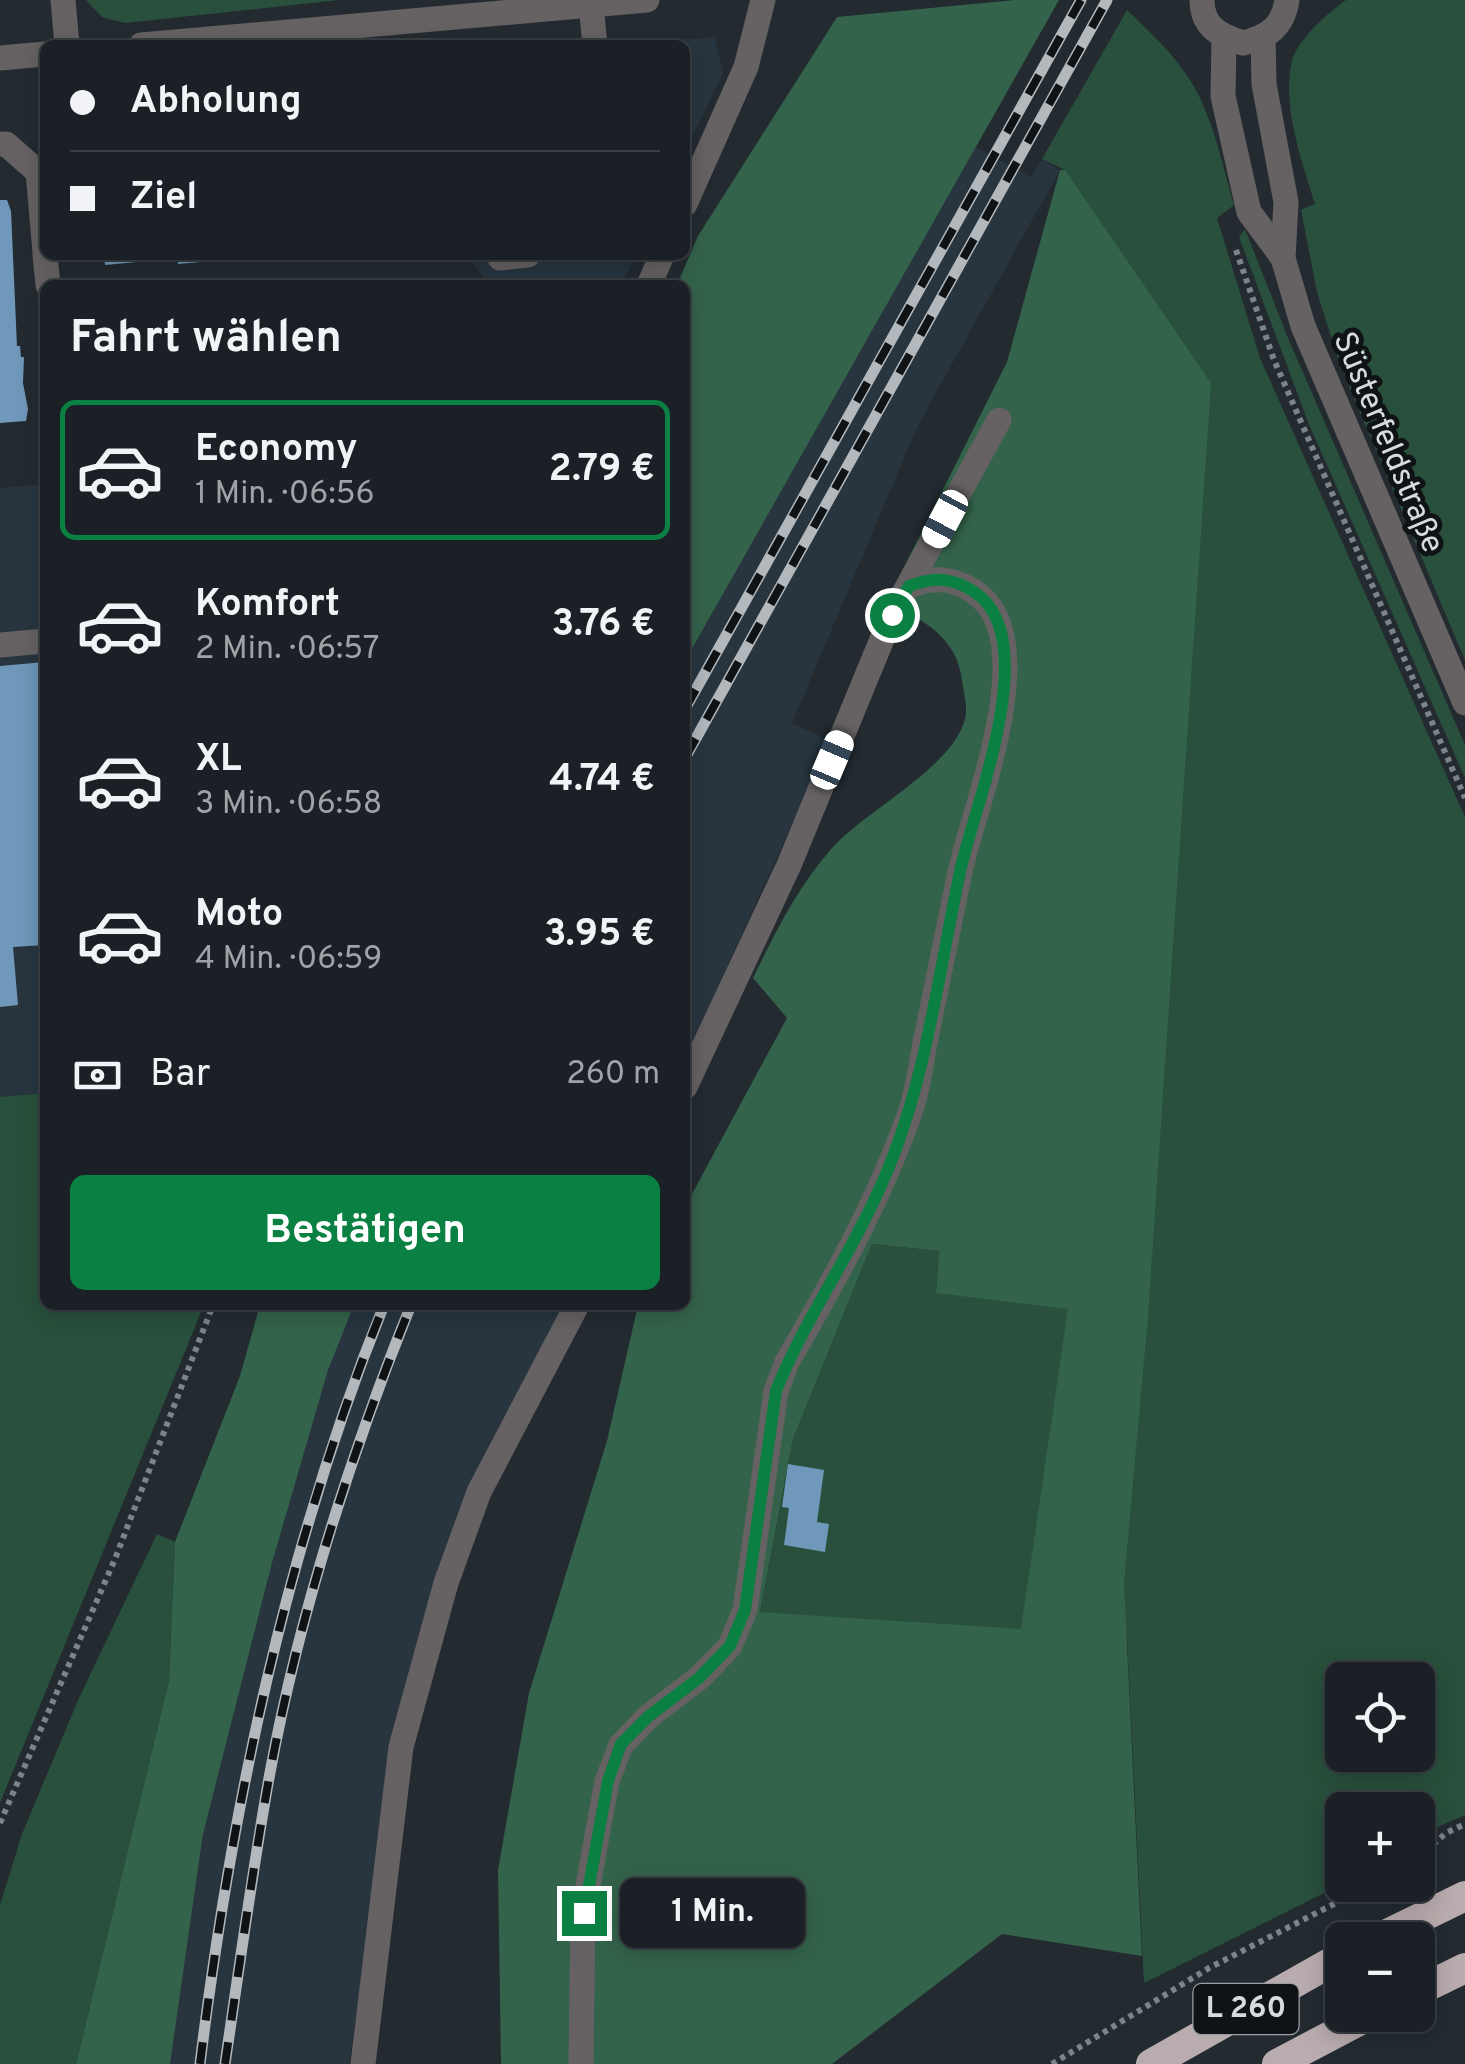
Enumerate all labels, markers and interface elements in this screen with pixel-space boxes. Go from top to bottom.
text: Abholung [130,78,302,127]
text: Ziel [130,174,197,223]
text: Fahrt wählen [70,311,342,368]
street label: Süsterfeldstraße [1322,326,1452,560]
icon: car [75,425,165,515]
text: Economy [195,426,357,475]
text: 2.79 € [548,446,655,495]
text: 1 Min. · 06:56 [195,475,375,515]
car [918,485,972,553]
icon: car [75,580,165,670]
text: Komfort [195,581,340,630]
route start [870,593,915,638]
text: 3.76 € [552,601,655,650]
text: 2 Min. · 06:57 [195,630,380,670]
car [806,727,858,793]
icon: car [75,735,165,825]
text: XL [195,736,242,785]
text: 4.74 € [549,756,655,805]
text: 3 Min. · 06:58 [195,785,382,825]
icon: car [75,890,165,980]
text: Moto [195,891,283,940]
text: 3.95 € [544,911,655,960]
text: 4 Min. · 06:59 [195,940,382,980]
icon: cash [70,1048,125,1103]
text: Bar [150,1051,211,1100]
text: 260 m [566,1055,660,1095]
button: Bestätigen [70,1175,660,1290]
map controls [1325,1662,1435,2032]
button: locate [1325,1662,1435,1772]
button: + [1325,1792,1435,1902]
callout: 1 Min. [619,1878,804,1948]
route end [562,1891,607,1936]
text: 1 Min. [671,1893,754,1933]
button: − [1325,1922,1435,2032]
road number: L 260 [1194,1984,1298,2034]

